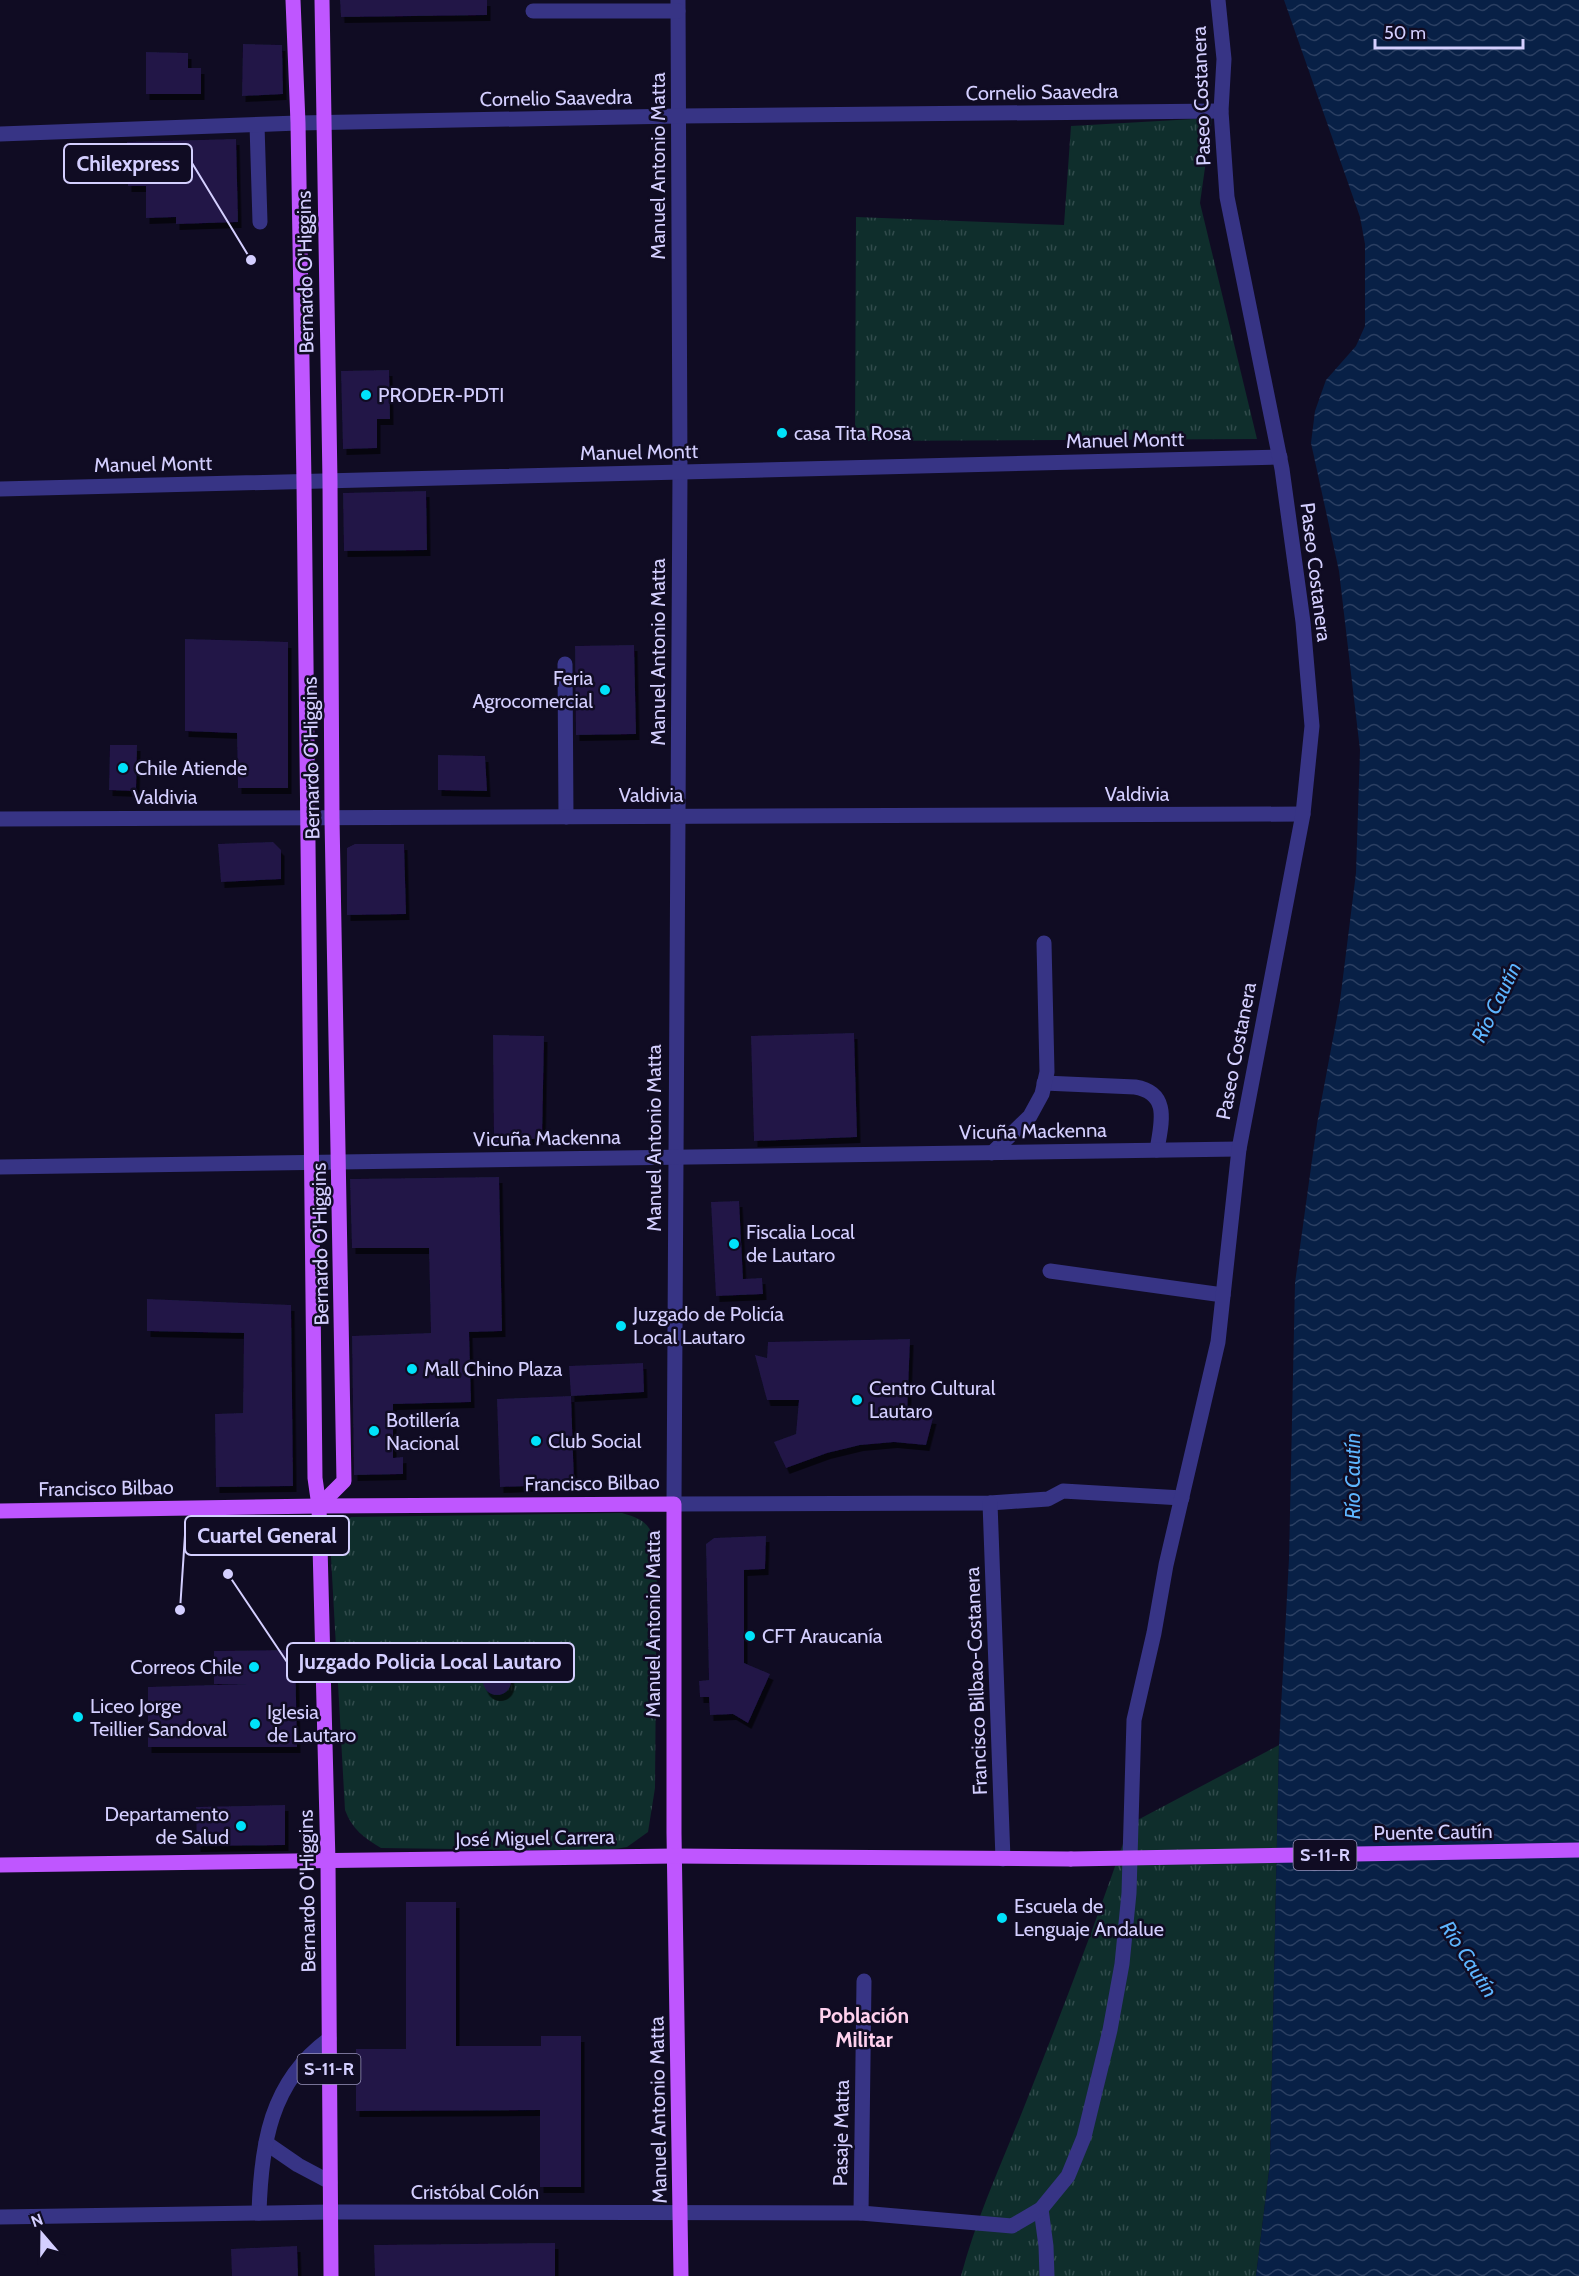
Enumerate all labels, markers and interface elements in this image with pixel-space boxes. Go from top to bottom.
scale bar [1375,12,1524,50]
text: 50 m [1384,22,1426,44]
street label: Paseo Costanera [1187,25,1215,166]
street label: Manuel Antonio Matta [646,72,670,260]
street label: Cornelio Saavedra [966,79,1119,105]
street label: Cornelio Saavedra [480,85,633,111]
callout: Chilexpress [64,144,192,183]
text: Chilexpress [76,151,180,176]
street label: Bernardo O'Higgins [292,190,318,354]
place label: PRODER-PDTI [378,383,504,407]
marker: PRODER-PDTI [359,388,373,402]
place label: casa Tita Rosa [794,421,912,445]
marker: casa Tita Rosa [775,426,789,440]
street label: Manuel Montt [1066,427,1185,453]
street label: Manuel Montt [580,439,699,465]
street label: Manuel Montt [94,451,213,477]
street label: Paseo Costanera [1296,501,1336,643]
street label: Manuel Antonio Matta [646,558,670,746]
place label: Feria Agrocomercial [472,666,593,713]
street label: Bernardo O'Higgins [298,676,324,840]
marker: Feria Agrocomercial [598,683,612,697]
place label: Chile Atiende [135,756,247,780]
marker: Chile Atiende [116,761,130,775]
street label: Valdivia [1105,782,1170,806]
street label: Valdivia [619,783,684,807]
street label: Valdivia [133,785,198,809]
water label: Río Cautín [1466,958,1526,1046]
street label: Paseo Costanera [1211,980,1261,1122]
street label: Manuel Antonio Matta [642,1044,666,1232]
street label: Vicuña Mackenna [959,1118,1107,1144]
street label: Vicuña Mackenna [473,1125,621,1151]
street label: Bernardo O'Higgins [307,1162,333,1326]
place label: Fiscalia Local de Lautaro [746,1220,855,1267]
marker: Fiscalia Local de Lautaro [727,1237,741,1251]
place label: Juzgado de Policía Local Lautaro [632,1302,784,1349]
marker: Juzgado de Policía Local Lautaro [614,1319,628,1333]
place label: Mall Chino Plaza [424,1357,563,1381]
marker: Mall Chino Plaza [405,1362,419,1376]
place label: Centro Cultural Lautaro [869,1376,996,1423]
marker: Centro Cultural Lautaro [850,1393,864,1407]
place label: Botillería Nacional [386,1408,460,1455]
marker: Botillería Nacional [367,1424,381,1438]
place label: Club Social [548,1429,642,1453]
water label: Río Cautín [1340,1433,1365,1519]
marker: Club Social [529,1434,543,1448]
street label: Francisco Bilbao [524,1470,660,1496]
street label: Francisco Bilbao [38,1475,174,1501]
callout: Cuartel General [185,1516,349,1555]
text: Cuartel General [197,1523,337,1548]
street label: Manuel Antonio Matta [641,1530,665,1718]
street label: Francisco Bilbao-Costanera [960,1566,992,1796]
place label: CFT Araucanía [762,1624,883,1648]
marker: CFT Araucanía [743,1629,757,1643]
callout: Juzgado Policia Local Lautaro [287,1643,574,1682]
text: Juzgado Policia Local Lautaro [298,1649,561,1674]
place label: Correos Chile [130,1655,242,1679]
marker: Correos Chile [247,1660,261,1674]
place label: Liceo Jorge Teillier Sandoval [90,1694,227,1741]
place label: Iglesia de Lautaro [267,1700,356,1747]
marker: Liceo Jorge Teillier Sandoval [71,1710,85,1724]
marker: Iglesia de Lautaro [248,1717,262,1731]
place label: Departamento de Salud [104,1802,229,1849]
street label: Bernardo O'Higgins [294,1809,320,1973]
marker: Departamento de Salud [234,1819,248,1833]
street label: Puente Cautín [1373,1819,1493,1845]
street label: José Miguel Carrera [454,1825,615,1851]
road number: S-11-R [1294,1840,1356,1870]
place label: Escuela de Lenguaje Andalue [1014,1894,1164,1941]
marker: Escuela de Lenguaje Andalue [995,1911,1009,1925]
water label: Río Cautín [1435,1916,1503,2002]
district label: Población Militar [819,2003,909,2052]
street label: Manuel Antonio Matta [644,2016,672,2204]
road number: S-11-R [298,2054,360,2084]
street label: Pasaje Matta [828,2079,854,2186]
street label: Cristóbal Colón [411,2180,539,2204]
north arrow [12,2204,72,2264]
text: N [28,2210,46,2231]

